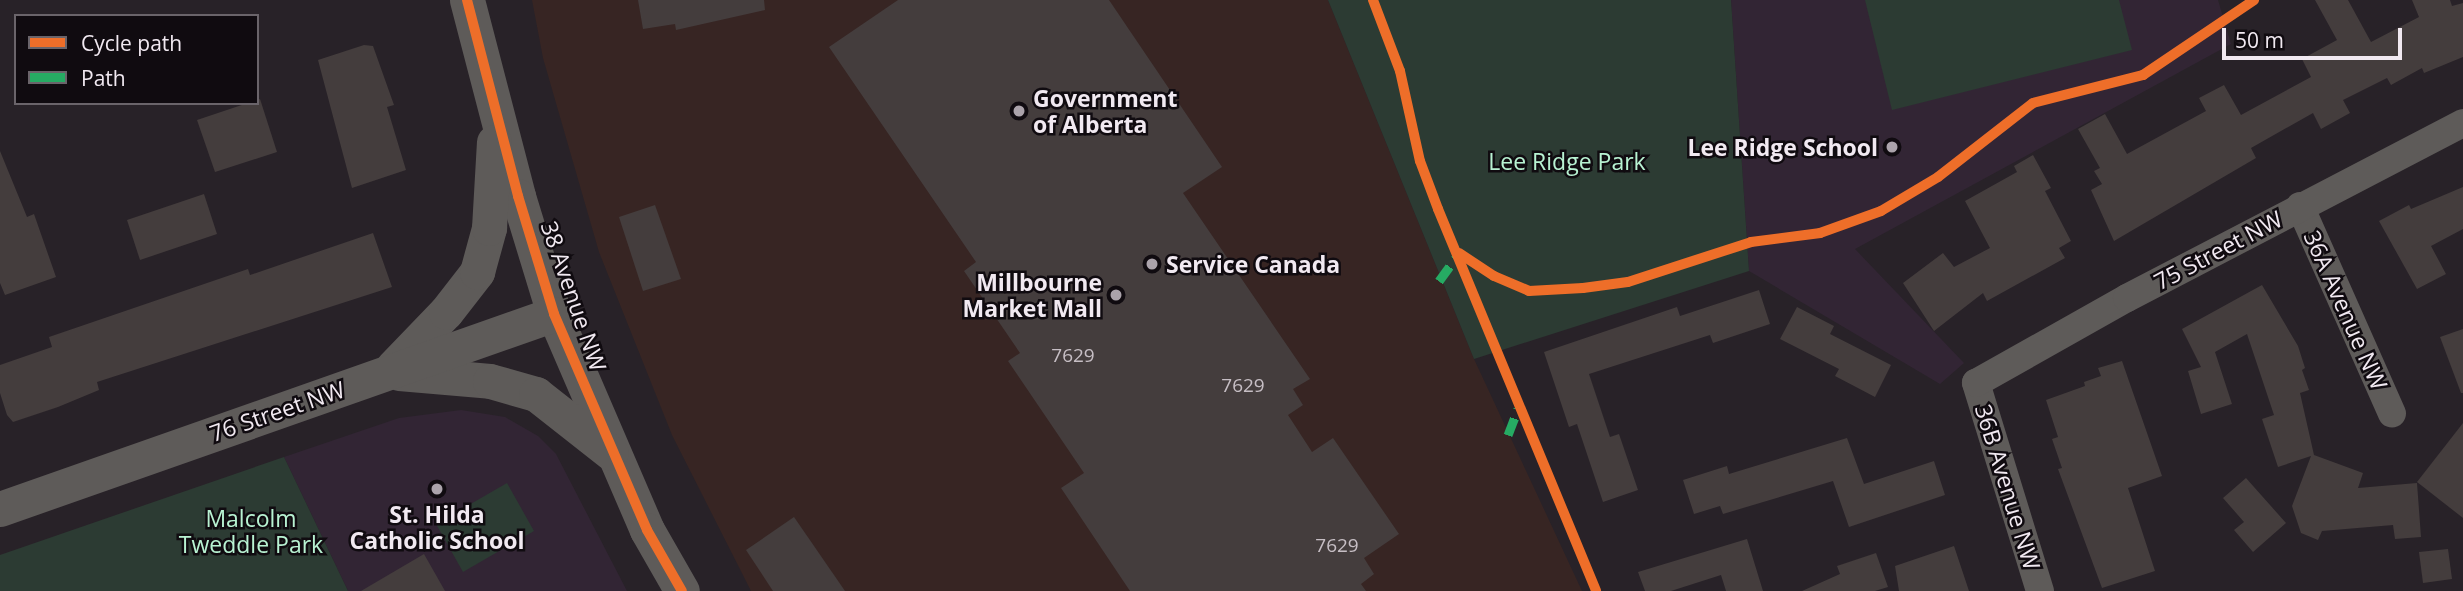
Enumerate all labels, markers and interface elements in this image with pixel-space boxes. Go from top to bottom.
legend [14,14,259,105]
scale bar [2225,14,2405,58]
text: 50 m [2235,26,2284,54]
text: Cycle path [81,29,182,57]
text: Path [81,64,126,92]
place label: Government of Alberta [1033,84,1177,138]
marker: Government of Alberta [1011,103,1027,119]
place label: Lee Ridge School [1687,133,1878,161]
marker: Lee Ridge School [1884,139,1900,155]
park label: Lee Ridge Park [1488,147,1646,175]
street label: 75 Street NW [2149,205,2287,295]
street label: 38 Avenue NW [535,217,613,375]
street label: 36A Avenue NW [2299,226,2393,394]
place label: Service Canada [1166,250,1340,278]
marker: Service Canada [1144,256,1160,272]
place label: Millbourne Market Mall [963,268,1102,322]
marker: Millbourne Market Mall [1108,287,1124,303]
house number: 7629 [1051,345,1095,367]
street label: 76 Street NW [206,375,348,447]
house number: 7629 [1221,375,1265,397]
street label: 36B Avenue NW [1970,401,2046,573]
marker: St. Hilda Catholic School [429,481,445,497]
place label: St. Hilda Catholic School [350,500,524,554]
park label: Malcolm Tweddle Park [179,504,323,558]
house number: 7629 [1315,535,1359,557]

